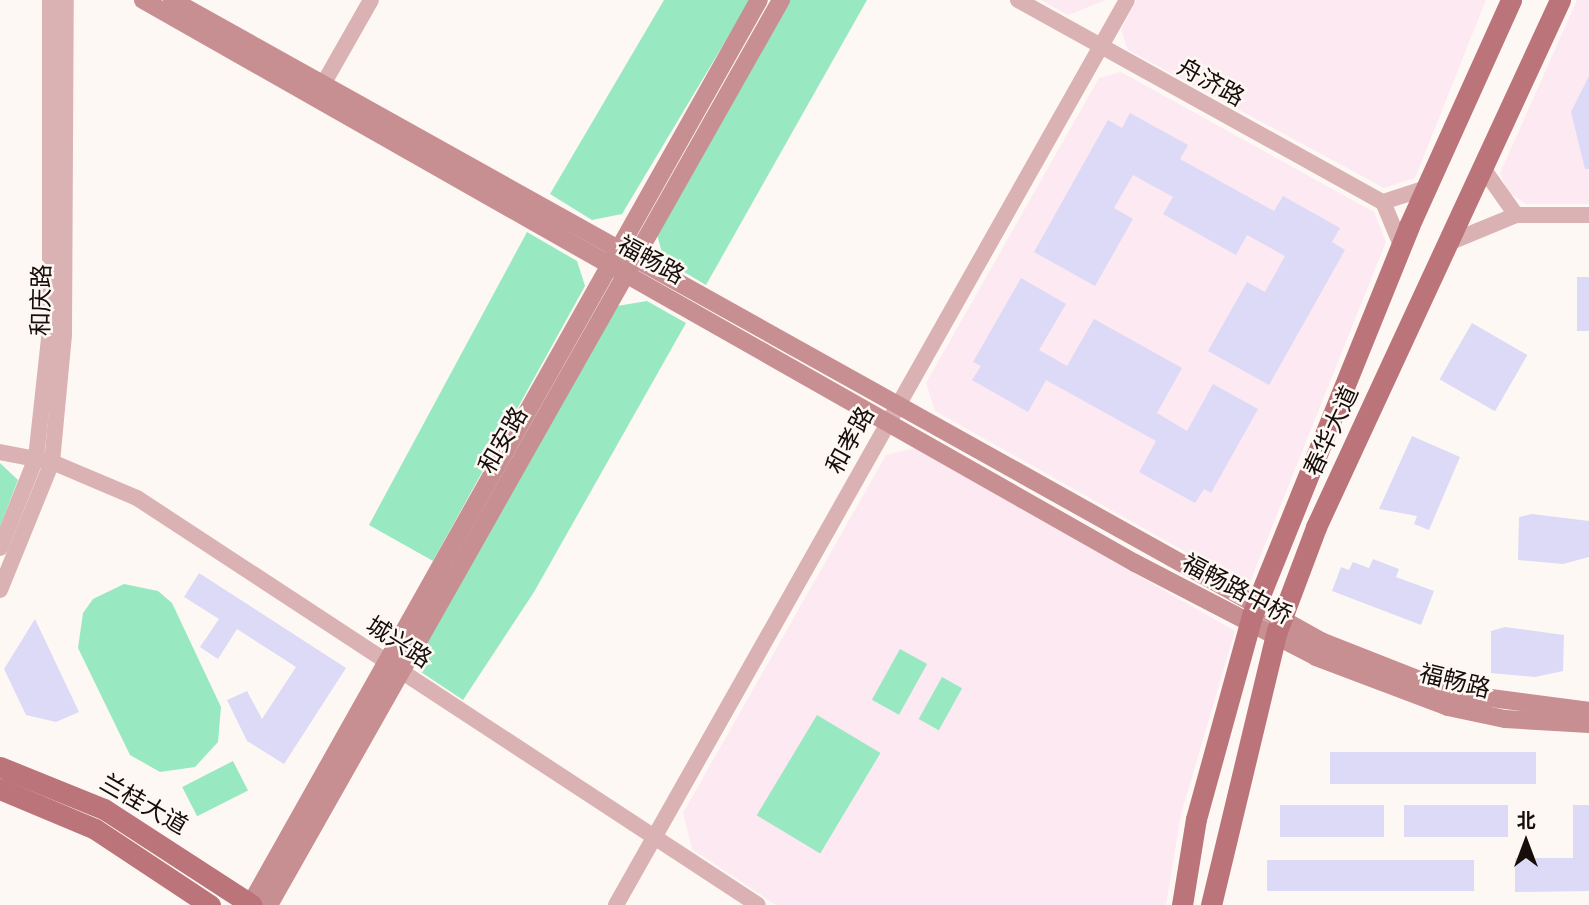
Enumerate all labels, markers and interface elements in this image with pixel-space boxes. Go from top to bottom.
street label: 舟济路 [1173,52,1249,112]
street label: 福畅路 [613,230,689,290]
street label: 和庆路 [26,264,56,336]
street label: 春华大道 [1298,381,1364,481]
street label: 和安路 [473,402,533,478]
street label: 和孝路 [820,402,880,478]
street label: 福畅路中桥 [1177,548,1297,630]
street label: 城兴路 [361,610,437,674]
street label: 福畅路 [1417,658,1493,704]
street label: 兰桂大道 [95,768,193,840]
north arrow [1491,807,1561,877]
text: 北 [1516,807,1536,834]

